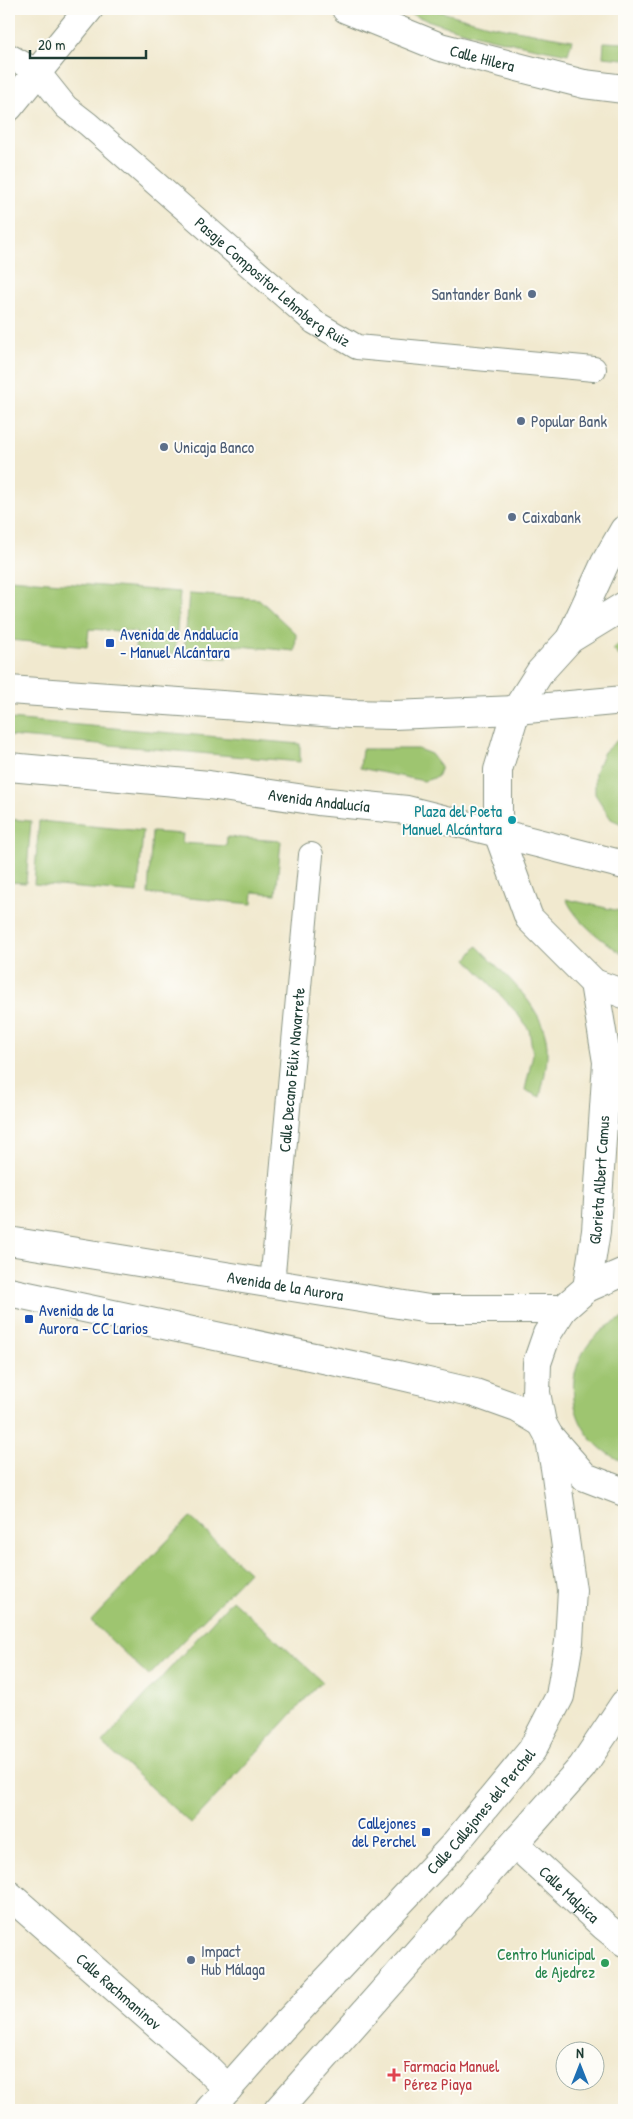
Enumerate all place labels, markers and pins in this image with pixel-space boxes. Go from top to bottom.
place label: Santander Bank [431,283,522,305]
marker: Santander Bank [526,288,538,300]
place label: Popular Bank [531,410,607,432]
marker: Popular Bank [515,415,527,427]
place label: Unicaja Banco [174,436,255,458]
marker: Unicaja Banco [158,441,170,453]
place label: Caixabank [522,506,581,528]
marker: Caixabank [506,511,518,523]
place label: Avenida de Andalucía - Manuel Alcántara [120,623,238,663]
marker: Avenida de Andalucía - Manuel Alcántara [104,637,116,649]
place label: Plaza del Poeta Manuel Alcántara [402,800,502,840]
marker: Plaza del Poeta Manuel Alcántara [506,814,518,826]
place label: Avenida de la Aurora - CC Larios [39,1299,148,1339]
marker: Avenida de la Aurora - CC Larios [23,1313,35,1325]
place label: Callejones del Perchel [352,1812,417,1852]
marker: Callejones del Perchel [420,1826,432,1838]
place label: Impact Hub Málaga [201,1940,265,1980]
place label: Centro Municipal de Ajedrez [497,1943,596,1983]
marker: Impact Hub Málaga [185,1954,197,1966]
marker: Centro Municipal de Ajedrez [599,1957,611,1969]
place label: Farmacia Manuel Pérez Piaya [403,2055,500,2095]
marker: Farmacia Manuel Pérez Piaya [388,2069,400,2081]

